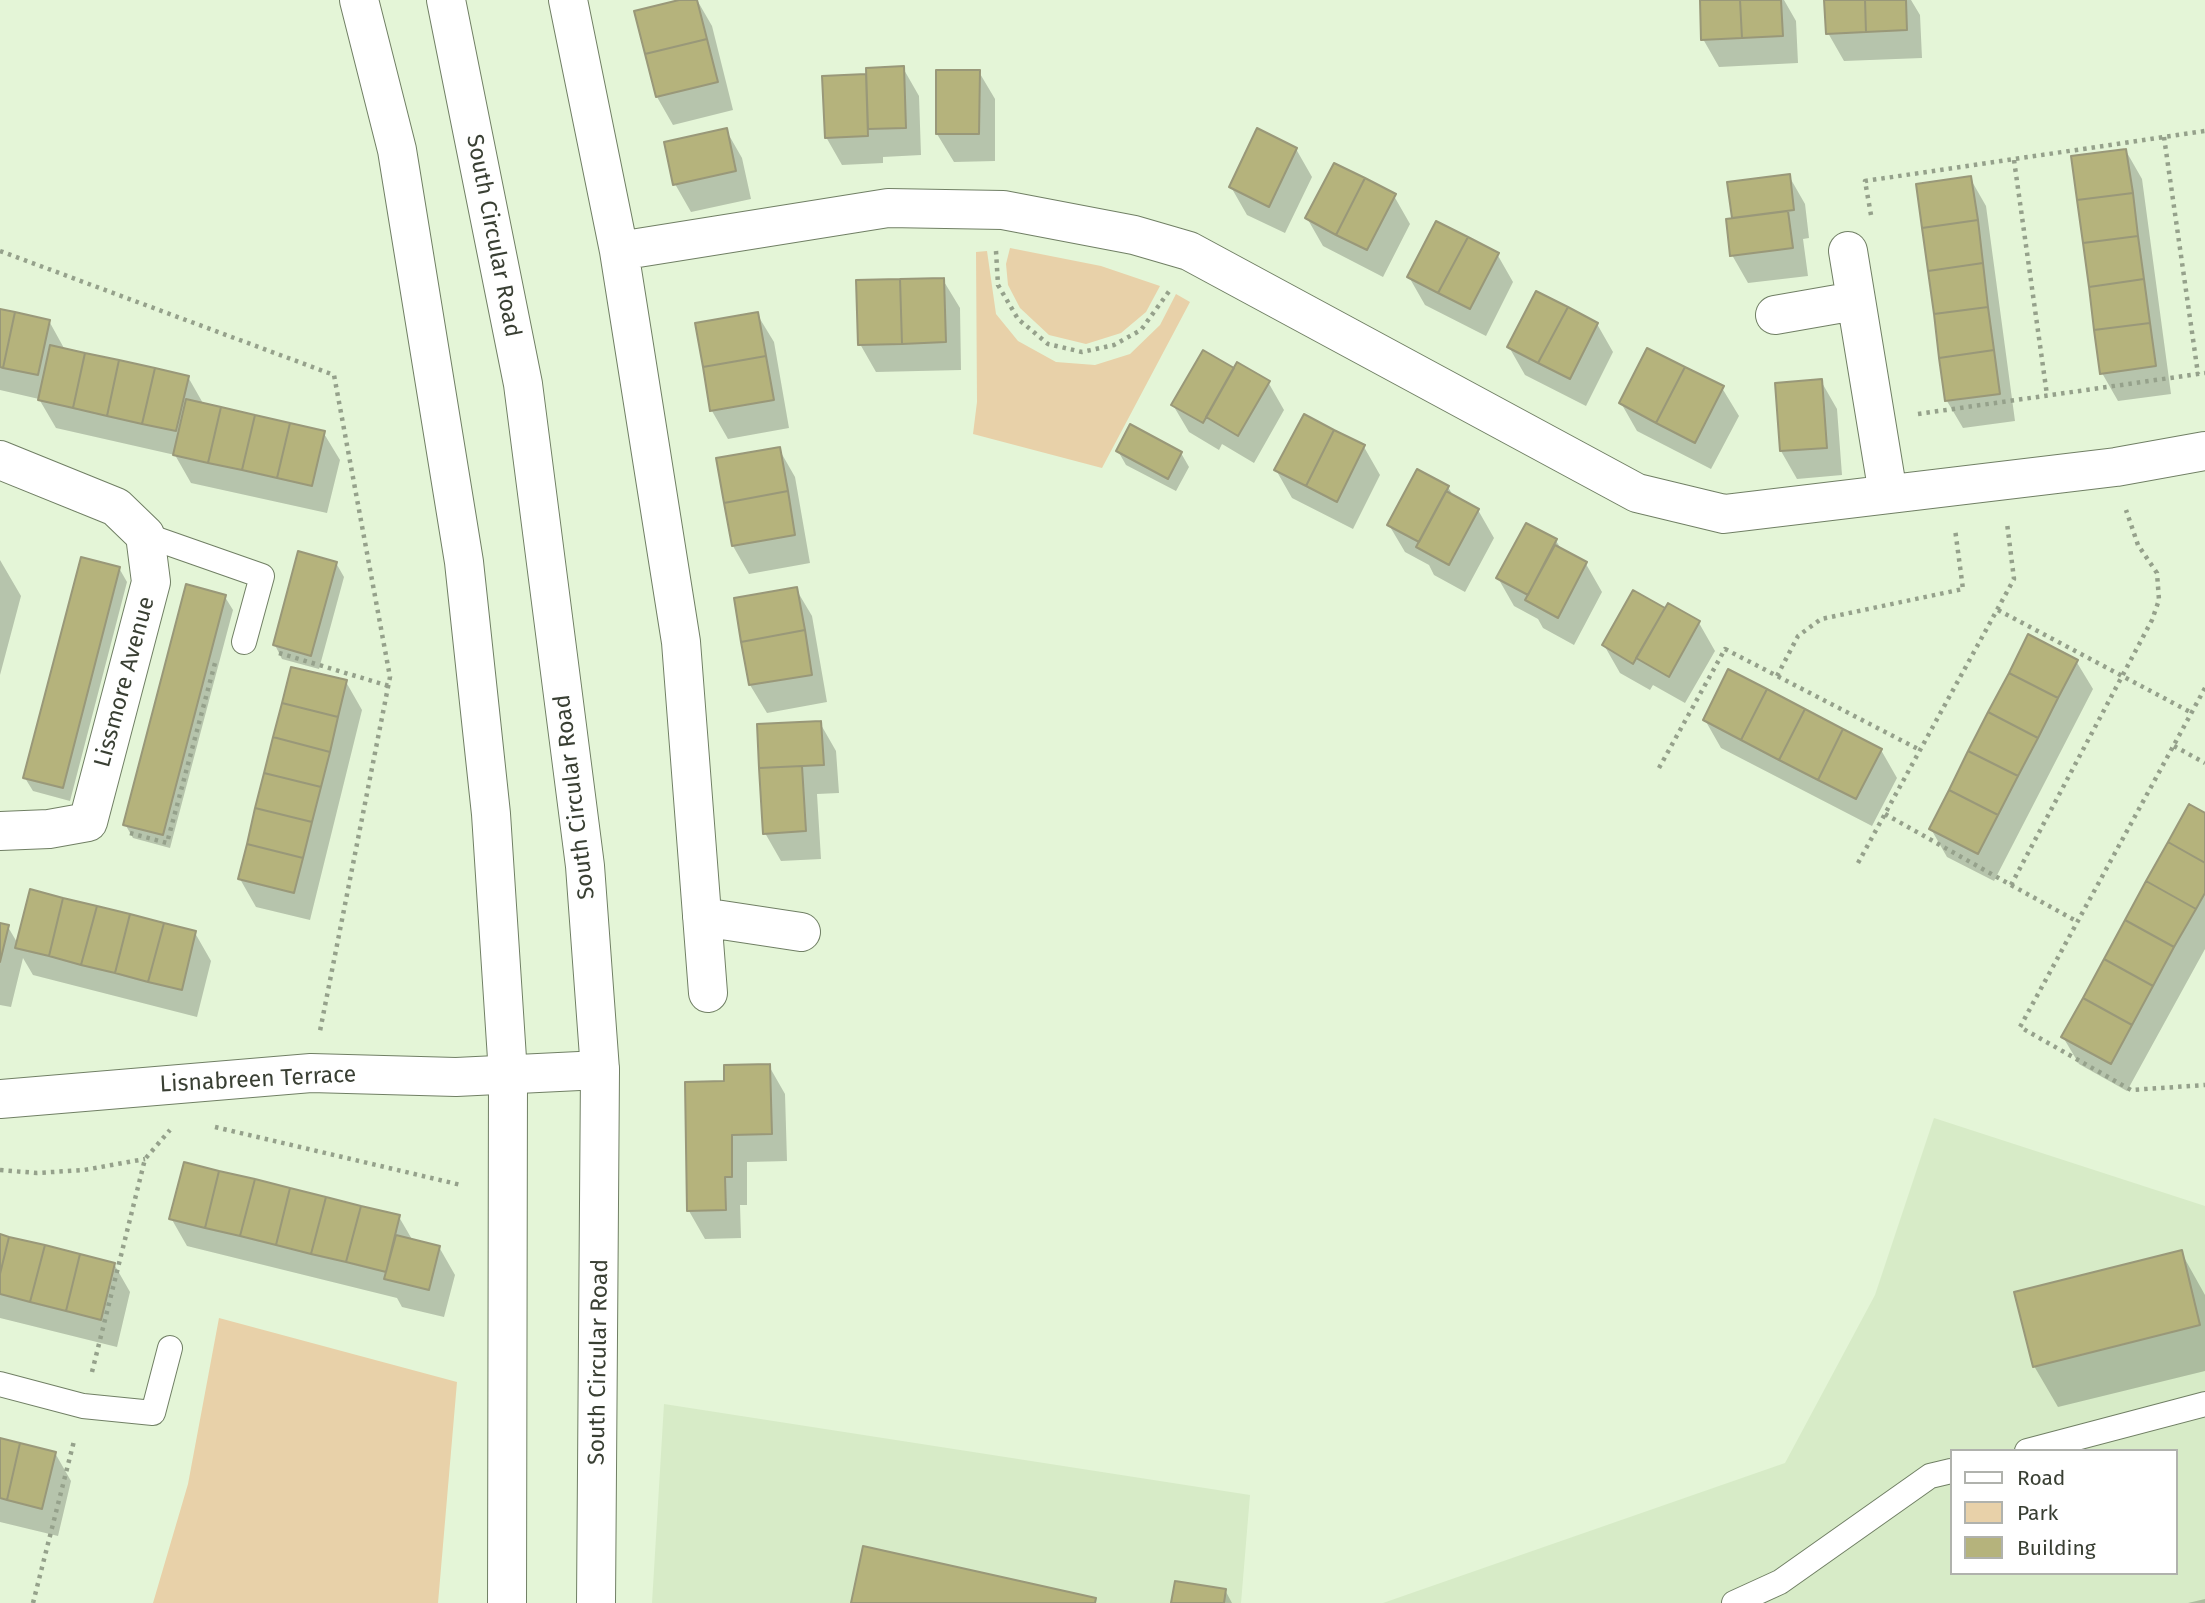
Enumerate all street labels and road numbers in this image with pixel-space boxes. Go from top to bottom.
street label: South Circular Road [460,132,526,340]
street label: Lissmore Avenue [89,594,161,770]
street label: South Circular Road [549,693,601,901]
street label: Lisnabreen Terrace [159,1061,357,1099]
street label: South Circular Road [583,1259,615,1465]

